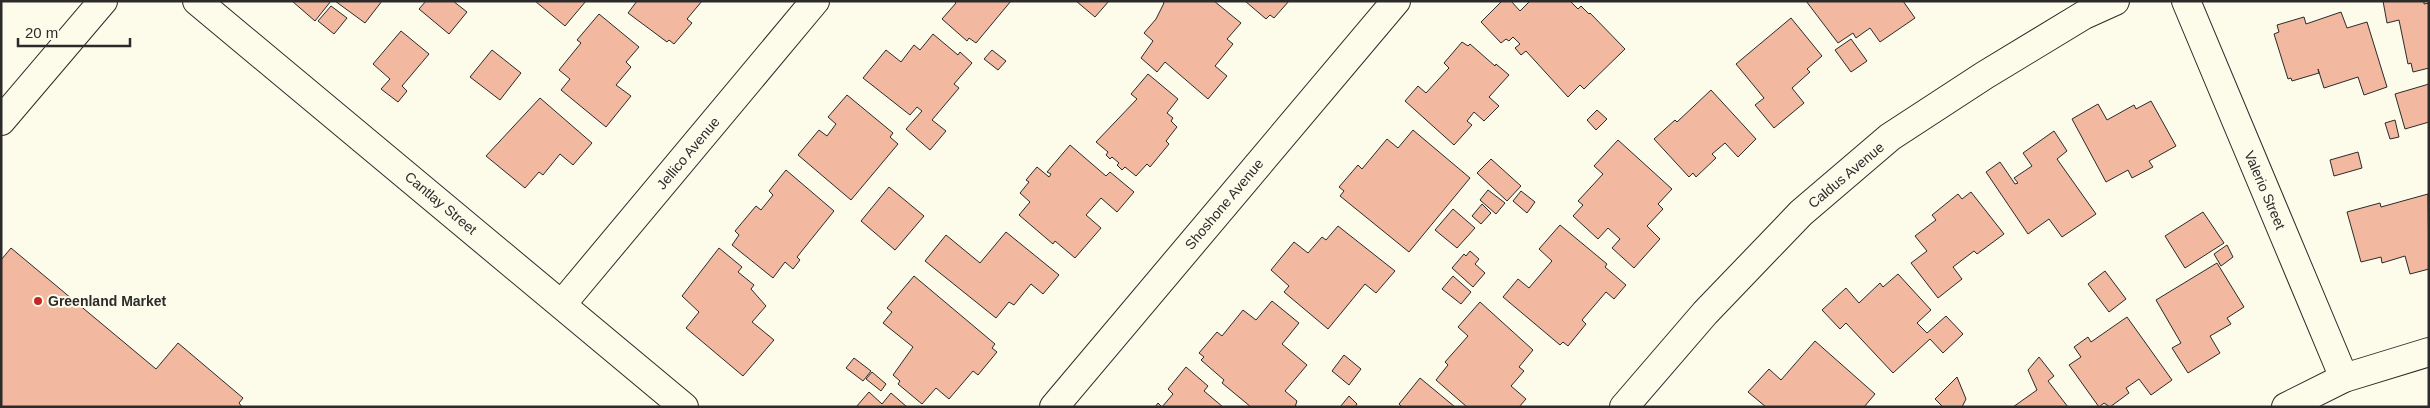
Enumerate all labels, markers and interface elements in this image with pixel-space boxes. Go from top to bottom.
scale bar [18,15,130,47]
text: 20 m [25,24,58,41]
street label: Jellico Avenue [653,114,723,192]
street label: Caldus Avenue [1805,139,1887,211]
street label: Valerio Street [2241,148,2289,232]
street label: Shoshone Avenue [1181,155,1267,253]
street label: Cantlay Street [402,168,480,238]
place label: Greenland Market [48,293,167,309]
marker: Greenland Market [32,295,44,307]

